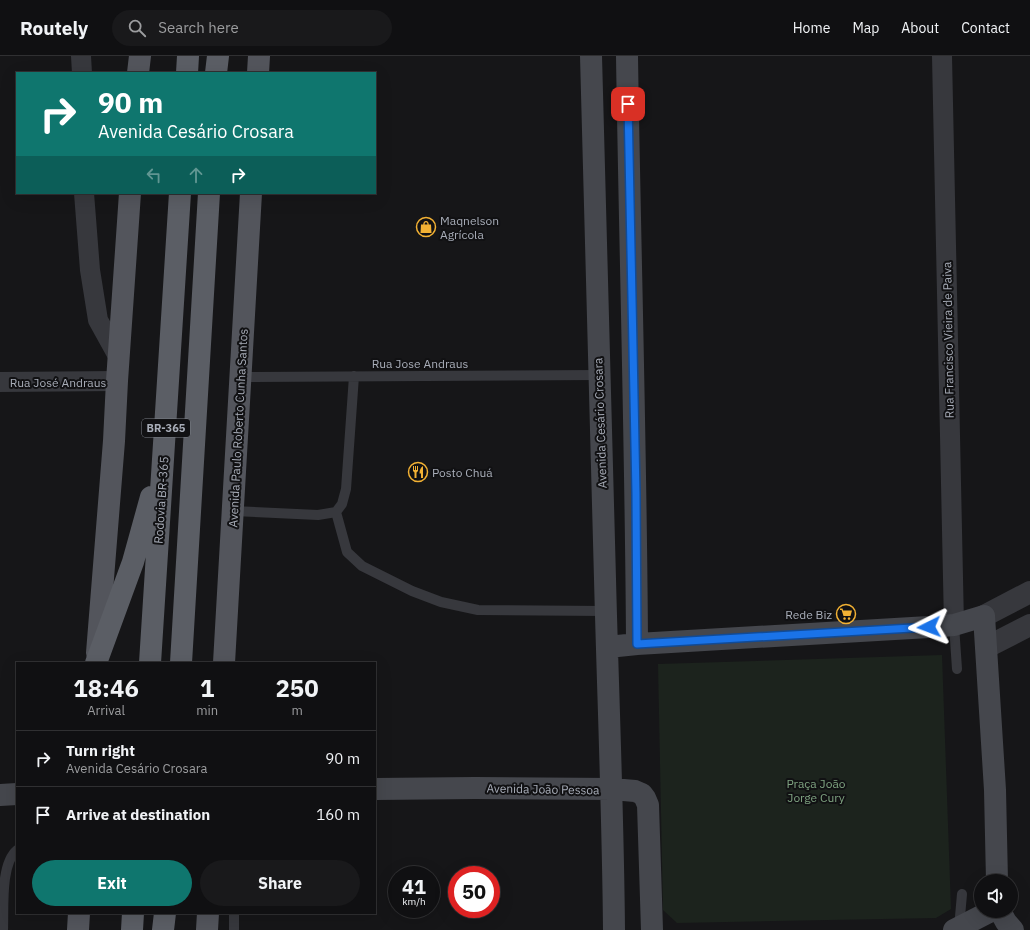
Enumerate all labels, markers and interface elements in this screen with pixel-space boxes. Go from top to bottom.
search box [112,10,392,46]
text: Routely [20,16,88,40]
icon: search [126,17,148,39]
text: Search here [158,18,239,37]
text: Home [793,19,830,37]
text: Map [852,19,879,37]
text: About [901,19,939,37]
text: Contact [961,19,1010,37]
text: 90 m [98,84,163,121]
pin [611,87,645,121]
icon: right [32,88,84,140]
icon: arrive [617,93,639,115]
text: Avenida Cesário Crosara [98,120,294,143]
icon: left [143,164,165,186]
icon: ahead [185,164,207,186]
icon: right [227,164,249,186]
place label: Maqnelson Agrícola [440,213,499,242]
shop icon: Maqnelson Agrícola [415,216,437,238]
street label: Rua Francisco Vieira de Paiva [939,261,957,419]
street label: Avenida Paulo Roberto Cunha Santos [225,328,251,528]
street label: Rua Jose Andraus [372,356,469,371]
street label: Avenida Cesário Crosara [590,357,610,489]
street label: Rua José Andraus [10,375,107,390]
road number: BR-365 [142,419,190,437]
street label: Rodovia BR-365 [150,456,172,544]
restaurant icon: Posto Chuá [407,461,429,483]
place label: Posto Chuá [432,465,493,480]
supermarket icon: Rede Biz [835,603,857,625]
position arrow [908,606,950,648]
place label: Rede Biz [785,607,832,622]
text: 18:46 [73,672,139,704]
text: 1 [200,672,214,704]
text: 250 [275,672,319,704]
text: Arrival [87,702,125,719]
text: min [196,702,218,719]
text: m [291,702,303,719]
text: Turn right [66,741,135,760]
icon: right [32,748,54,770]
text: 90 m [325,749,360,768]
text: Avenida Cesário Crosara [66,760,208,777]
park label: Praça João Jorge Cury [786,776,846,805]
street label: Avenida João Pessoa [486,781,600,797]
icon: arrive [32,804,54,826]
text: Arrive at destination [66,805,210,824]
text: 160 m [316,805,360,824]
button: Exit [32,860,192,906]
button: Share [200,860,360,906]
speed limit sign: 50 [448,866,500,918]
text: 41 [402,873,426,900]
map controls [974,874,1018,918]
button: sound [974,874,1018,918]
text: km/h [402,895,426,908]

